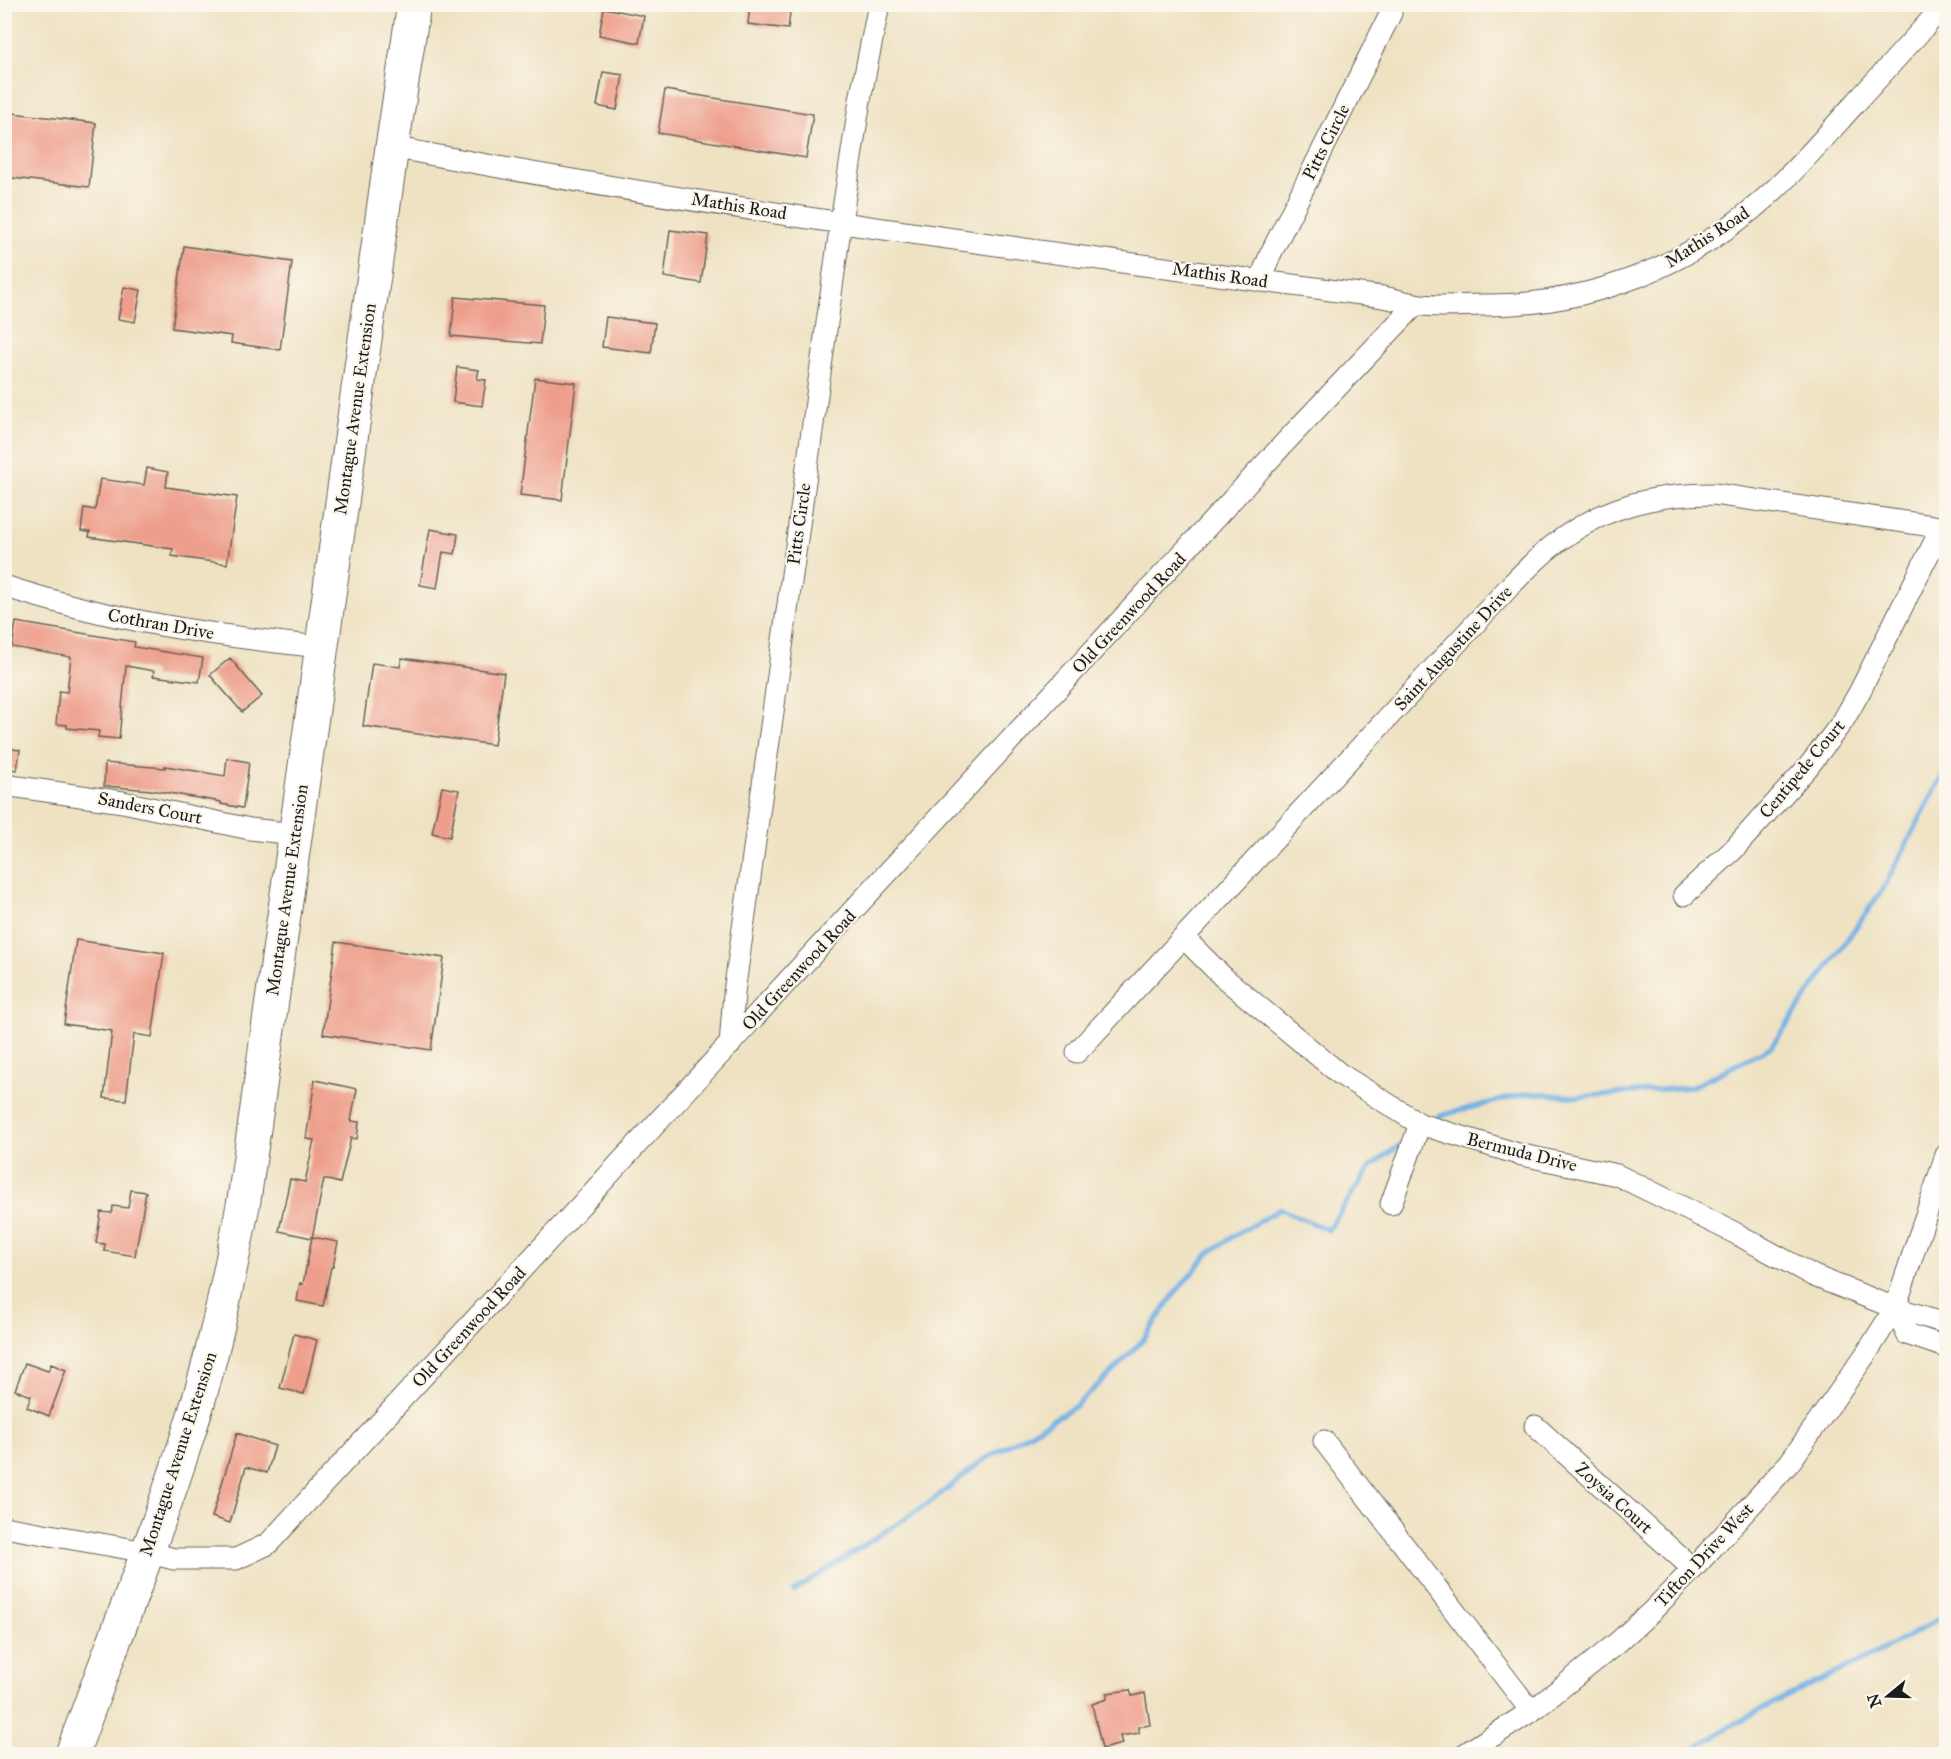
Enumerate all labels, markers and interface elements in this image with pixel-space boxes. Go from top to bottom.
street label: Pitts Circle [1298,100,1354,184]
street label: Mathis Road [690,188,788,224]
street label: Mathis Road [1661,202,1753,272]
street label: Mathis Road [1171,257,1269,293]
street label: Montague Avenue Extension [329,301,382,516]
street label: Pitts Circle [782,482,816,566]
street label: Old Greenwood Road [1067,548,1191,678]
street label: Saint Augustine Drive [1389,581,1517,716]
street label: Cothran Drive [106,604,216,644]
street label: Centipede Court [1754,715,1850,823]
street label: Montague Avenue Extension [261,782,314,997]
street label: Sanders Court [96,787,205,829]
street label: Old Greenwood Road [737,905,861,1035]
street label: Bermuda Drive [1465,1128,1579,1176]
street label: Old Greenwood Road [407,1262,531,1392]
street label: Montague Avenue Extension [135,1349,222,1559]
street label: Zoysia Court [1571,1458,1657,1539]
street label: Tifton Drive West [1650,1498,1758,1612]
north arrow [1858,1666,1918,1726]
text: N [1863,1691,1885,1710]

